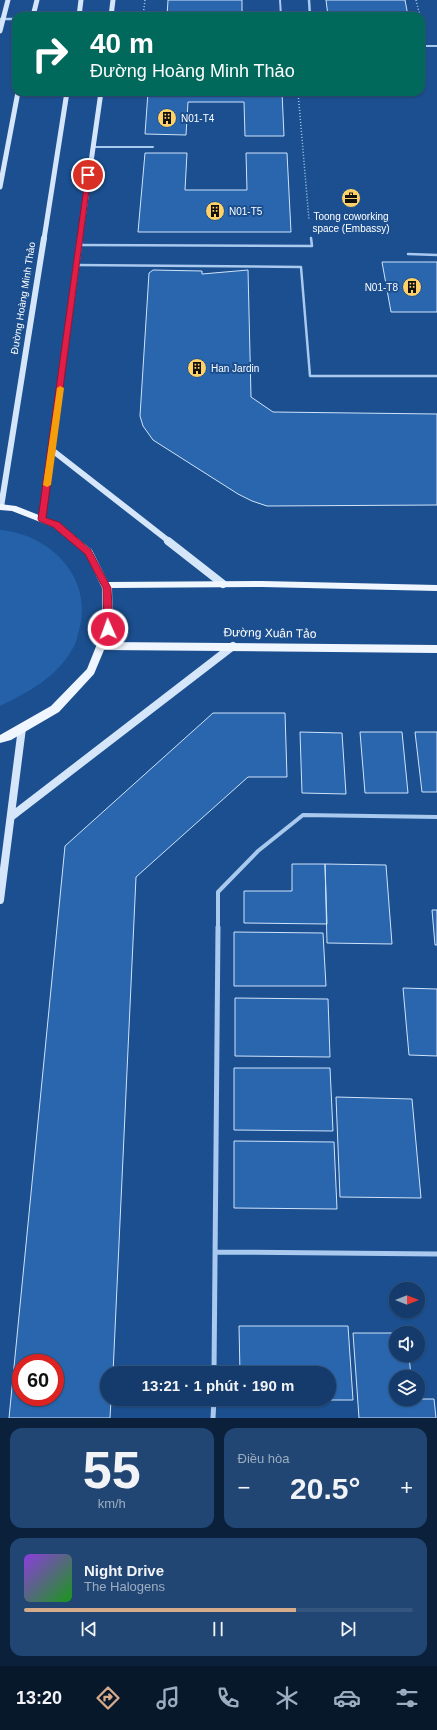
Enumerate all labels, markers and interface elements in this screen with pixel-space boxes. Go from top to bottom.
icon: right [24,28,76,80]
text: 40 m [90,28,154,59]
text: Đường Hoàng Minh Thảo [90,61,295,81]
building icon: N01-T4 [156,107,178,129]
place label: N01-T4 [181,113,215,124]
pin [71,158,105,192]
icon: arrive [77,164,99,186]
office icon: Toong coworking space (Embassy) [340,187,362,209]
building icon: N01-T5 [204,200,226,222]
place label: N01-T5 [229,206,263,217]
place label: Toong coworking space (Embassy) [312,211,390,234]
street label: Đường Hoàng Minh Thảo [9,241,37,355]
building icon: N01-T8 [401,276,423,298]
place label: N01-T8 [365,282,398,293]
building icon: Han Jardin [186,357,208,379]
place label: Han Jardin [211,363,259,374]
position arrow [87,608,129,650]
street label: Đường Xuân Tảo [223,625,317,641]
north arrow [389,1282,425,1318]
map controls [389,1282,425,1406]
button: sound [389,1326,425,1362]
speed limit sign: 60 [12,1354,64,1406]
button: layers [389,1370,425,1406]
text: 13:21 · 1 phút · 190 m [142,1377,294,1394]
text: 55 [83,1441,141,1499]
text: Điều hòa [238,1451,290,1466]
text: 20.5° [290,1472,360,1505]
text: − [238,1475,250,1500]
text: + [400,1475,413,1500]
text: km/h [98,1496,126,1511]
text: Night Drive [84,1562,164,1579]
text: The Halogens [84,1579,165,1594]
icon: previous [78,1618,100,1640]
icon: pause [207,1618,229,1640]
icon: next [337,1618,359,1640]
icon: directions [94,1684,122,1712]
icon: music [154,1684,182,1712]
icon: phone [214,1684,242,1712]
icon: climate [273,1684,301,1712]
icon: car [333,1684,361,1712]
icon: filters [393,1684,421,1712]
text: 13:20 [16,1688,62,1708]

